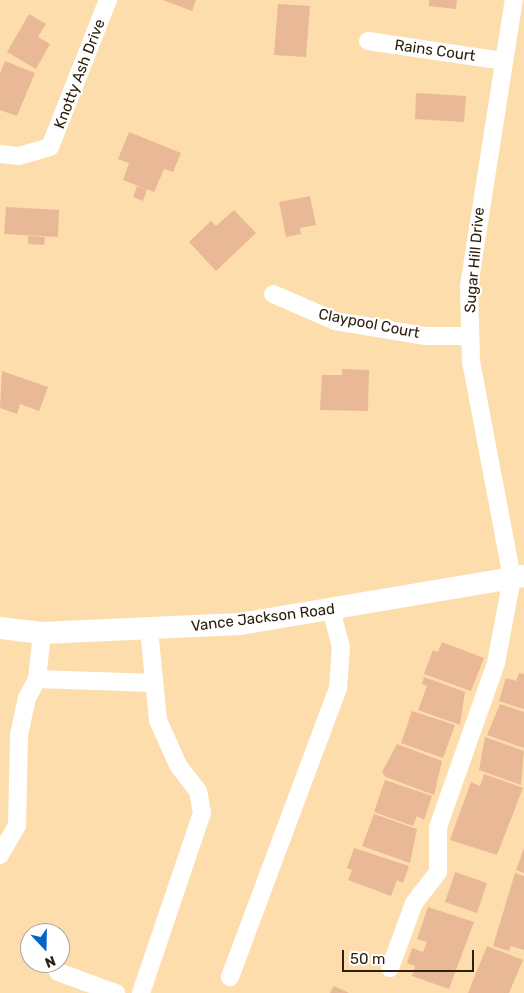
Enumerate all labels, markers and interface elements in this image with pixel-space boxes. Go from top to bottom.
street label: Knotty Ash Drive [51,16,109,132]
street label: Rains Court [393,36,477,66]
street label: Sugar Hill Drive [461,206,489,314]
street label: Claypool Court [317,305,421,343]
street label: Vance Jackson Road [190,600,336,636]
north arrow [20,923,70,973]
scale bar [344,940,476,972]
text: 50 m [350,950,385,968]
text: N [42,952,58,971]

